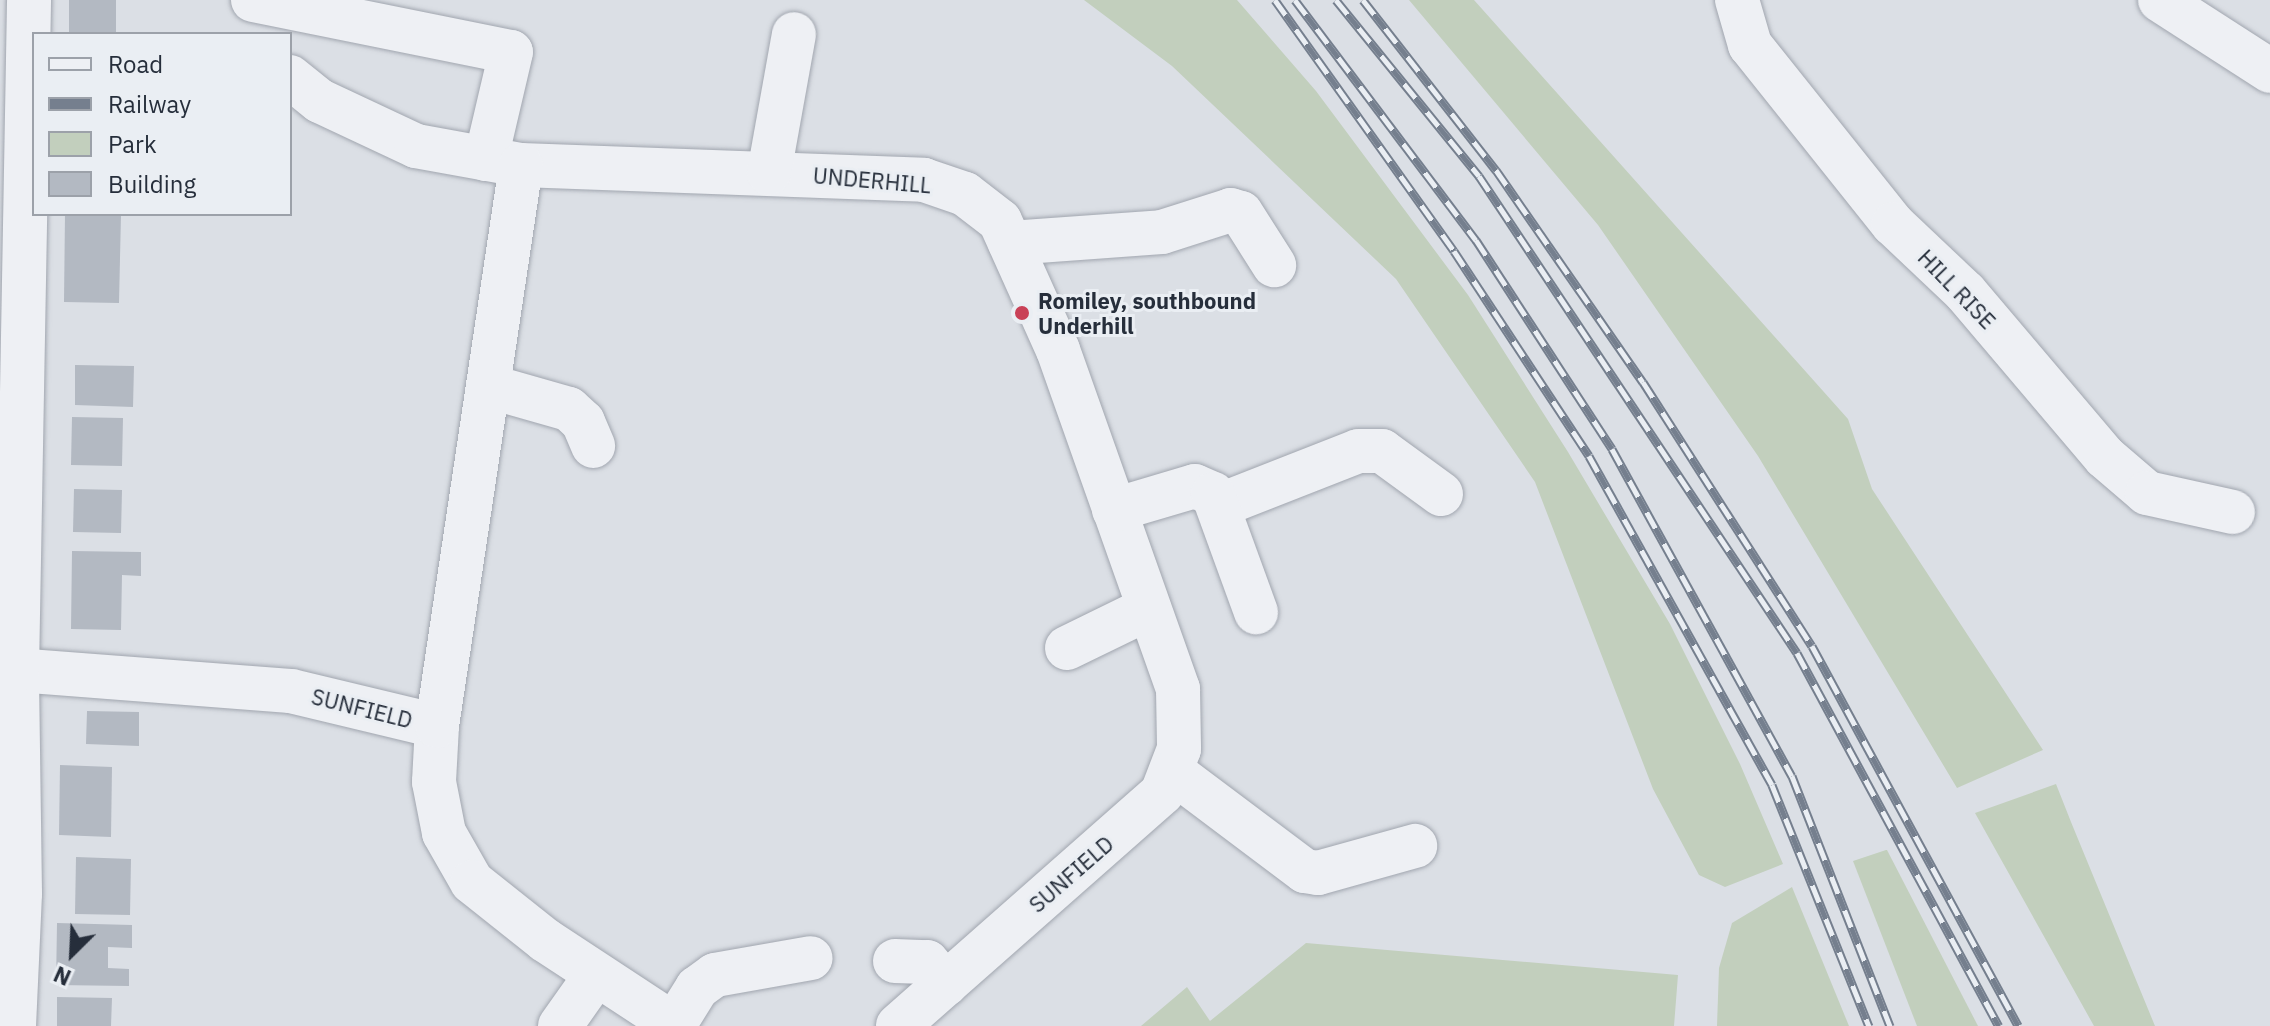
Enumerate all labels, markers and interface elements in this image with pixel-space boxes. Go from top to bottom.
legend [32,32,292,216]
text: Road [108,48,163,80]
text: Railway [108,88,191,120]
text: Park [108,128,157,160]
street label: UNDERHILL [812,162,932,198]
text: Building [108,168,196,200]
street label: HILL RISE [1913,244,2001,334]
place label: Romiley, southbound Underhill [1038,287,1256,338]
marker: Romiley, southbound Underhill [1013,304,1031,322]
street label: SUNFIELD [309,683,415,733]
street label: SUNFIELD [1023,830,1119,918]
north arrow [32,914,112,994]
text: N [49,960,75,993]

